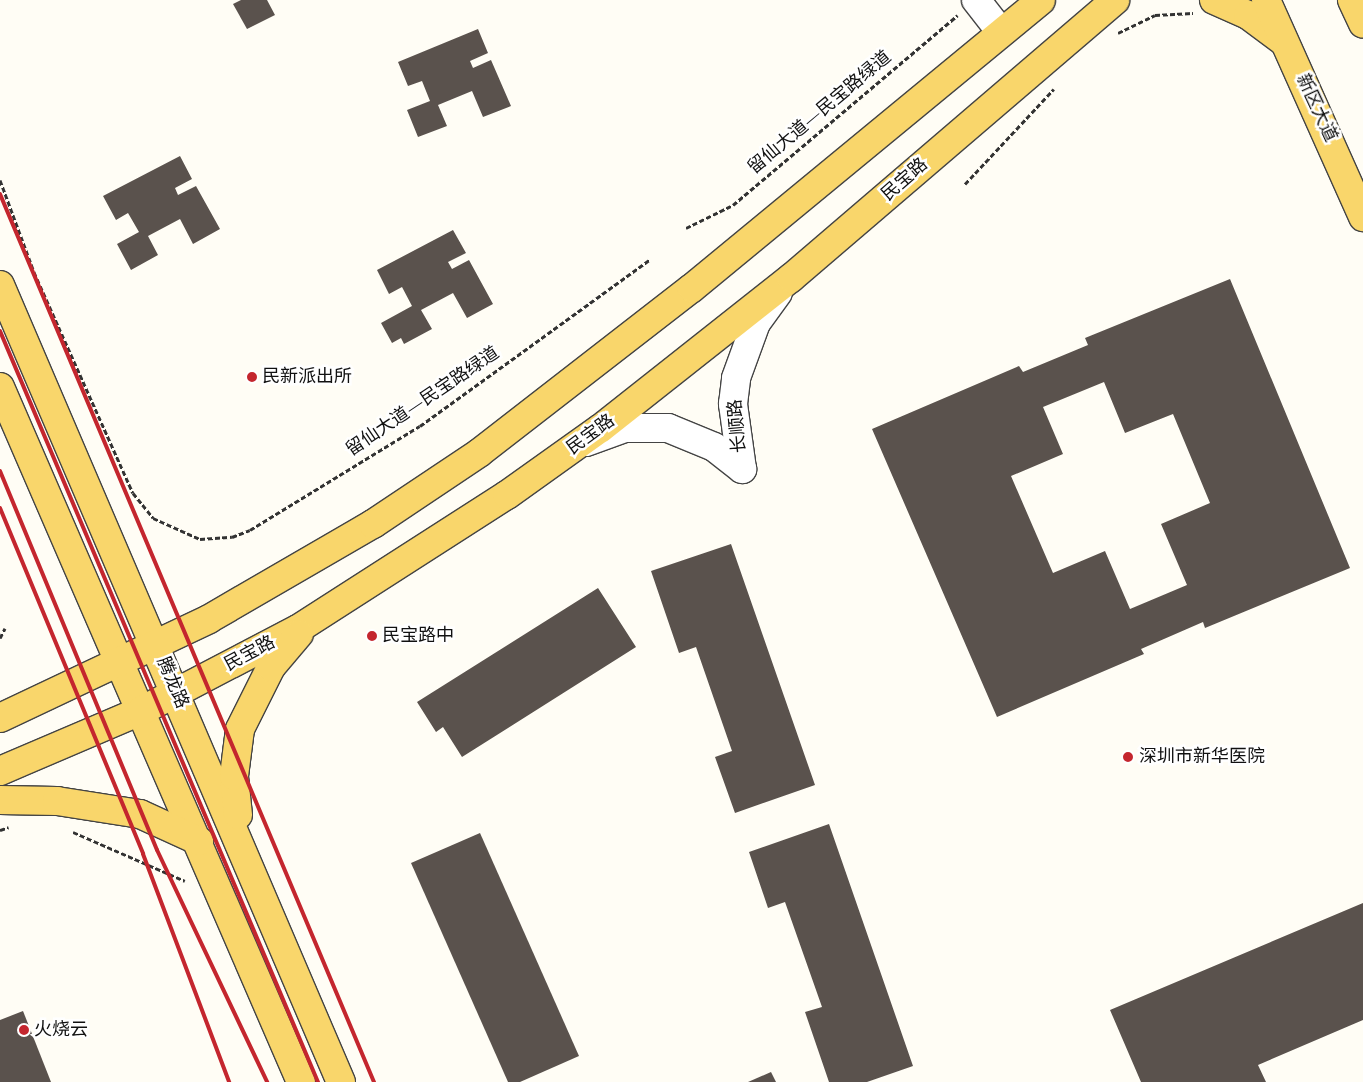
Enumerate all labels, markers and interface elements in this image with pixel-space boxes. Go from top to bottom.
street label: 留仙大道—民宝路绿道 [744,47,896,179]
street label: 新区大道 [1291,71,1341,145]
street label: 民宝路 [878,154,932,206]
street label: 留仙大道—民宝路绿道 [342,343,504,461]
place label: 民新派出所 [262,366,352,388]
marker: 民新派出所 [246,371,258,383]
street label: 长顺路 [725,398,751,454]
street label: 民宝路 [563,410,619,460]
place label: 民宝路中 [382,625,454,647]
marker: 民宝路中 [366,630,378,642]
street label: 民宝路 [221,632,279,676]
street label: 腾龙路 [152,654,192,712]
place label: 深圳市新华医院 [1139,746,1265,768]
marker: 深圳市新华医院 [1121,750,1135,764]
place label: 火烧云 [34,1019,88,1041]
marker: 火烧云 [18,1024,30,1036]

